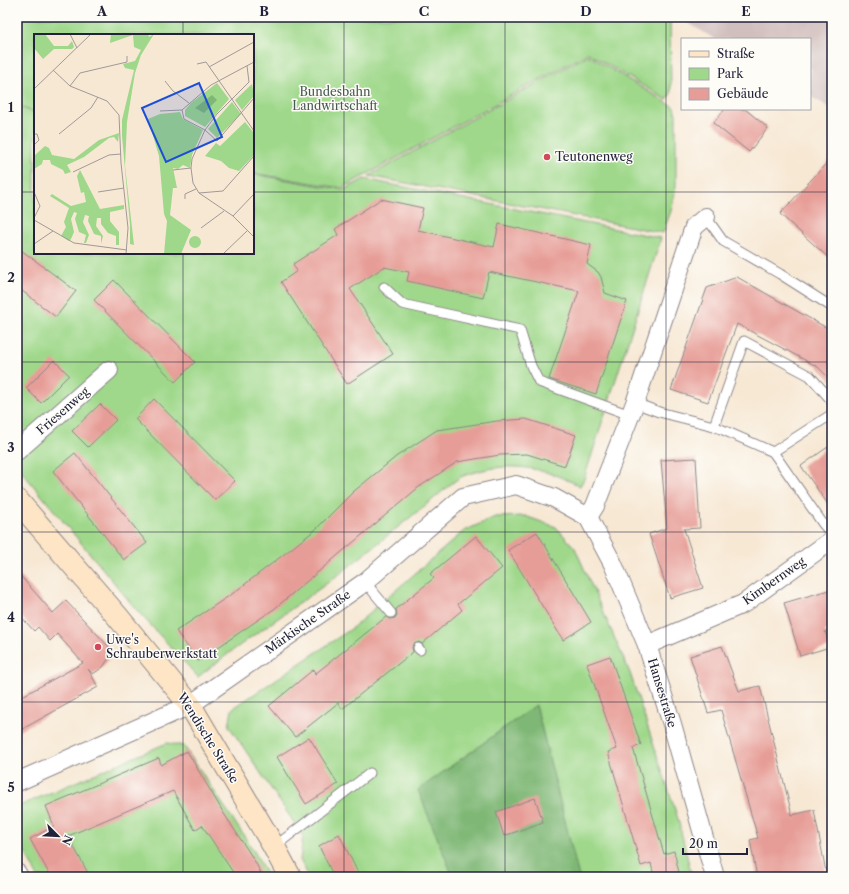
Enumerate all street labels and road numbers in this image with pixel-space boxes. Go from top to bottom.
street label: Friesenweg [33,383,93,438]
street label: Kimbernweg [739,553,808,608]
street label: Märkische Straße [262,586,354,657]
street label: Hansestraße [645,656,680,730]
street label: Wendische Straße [174,689,243,786]

